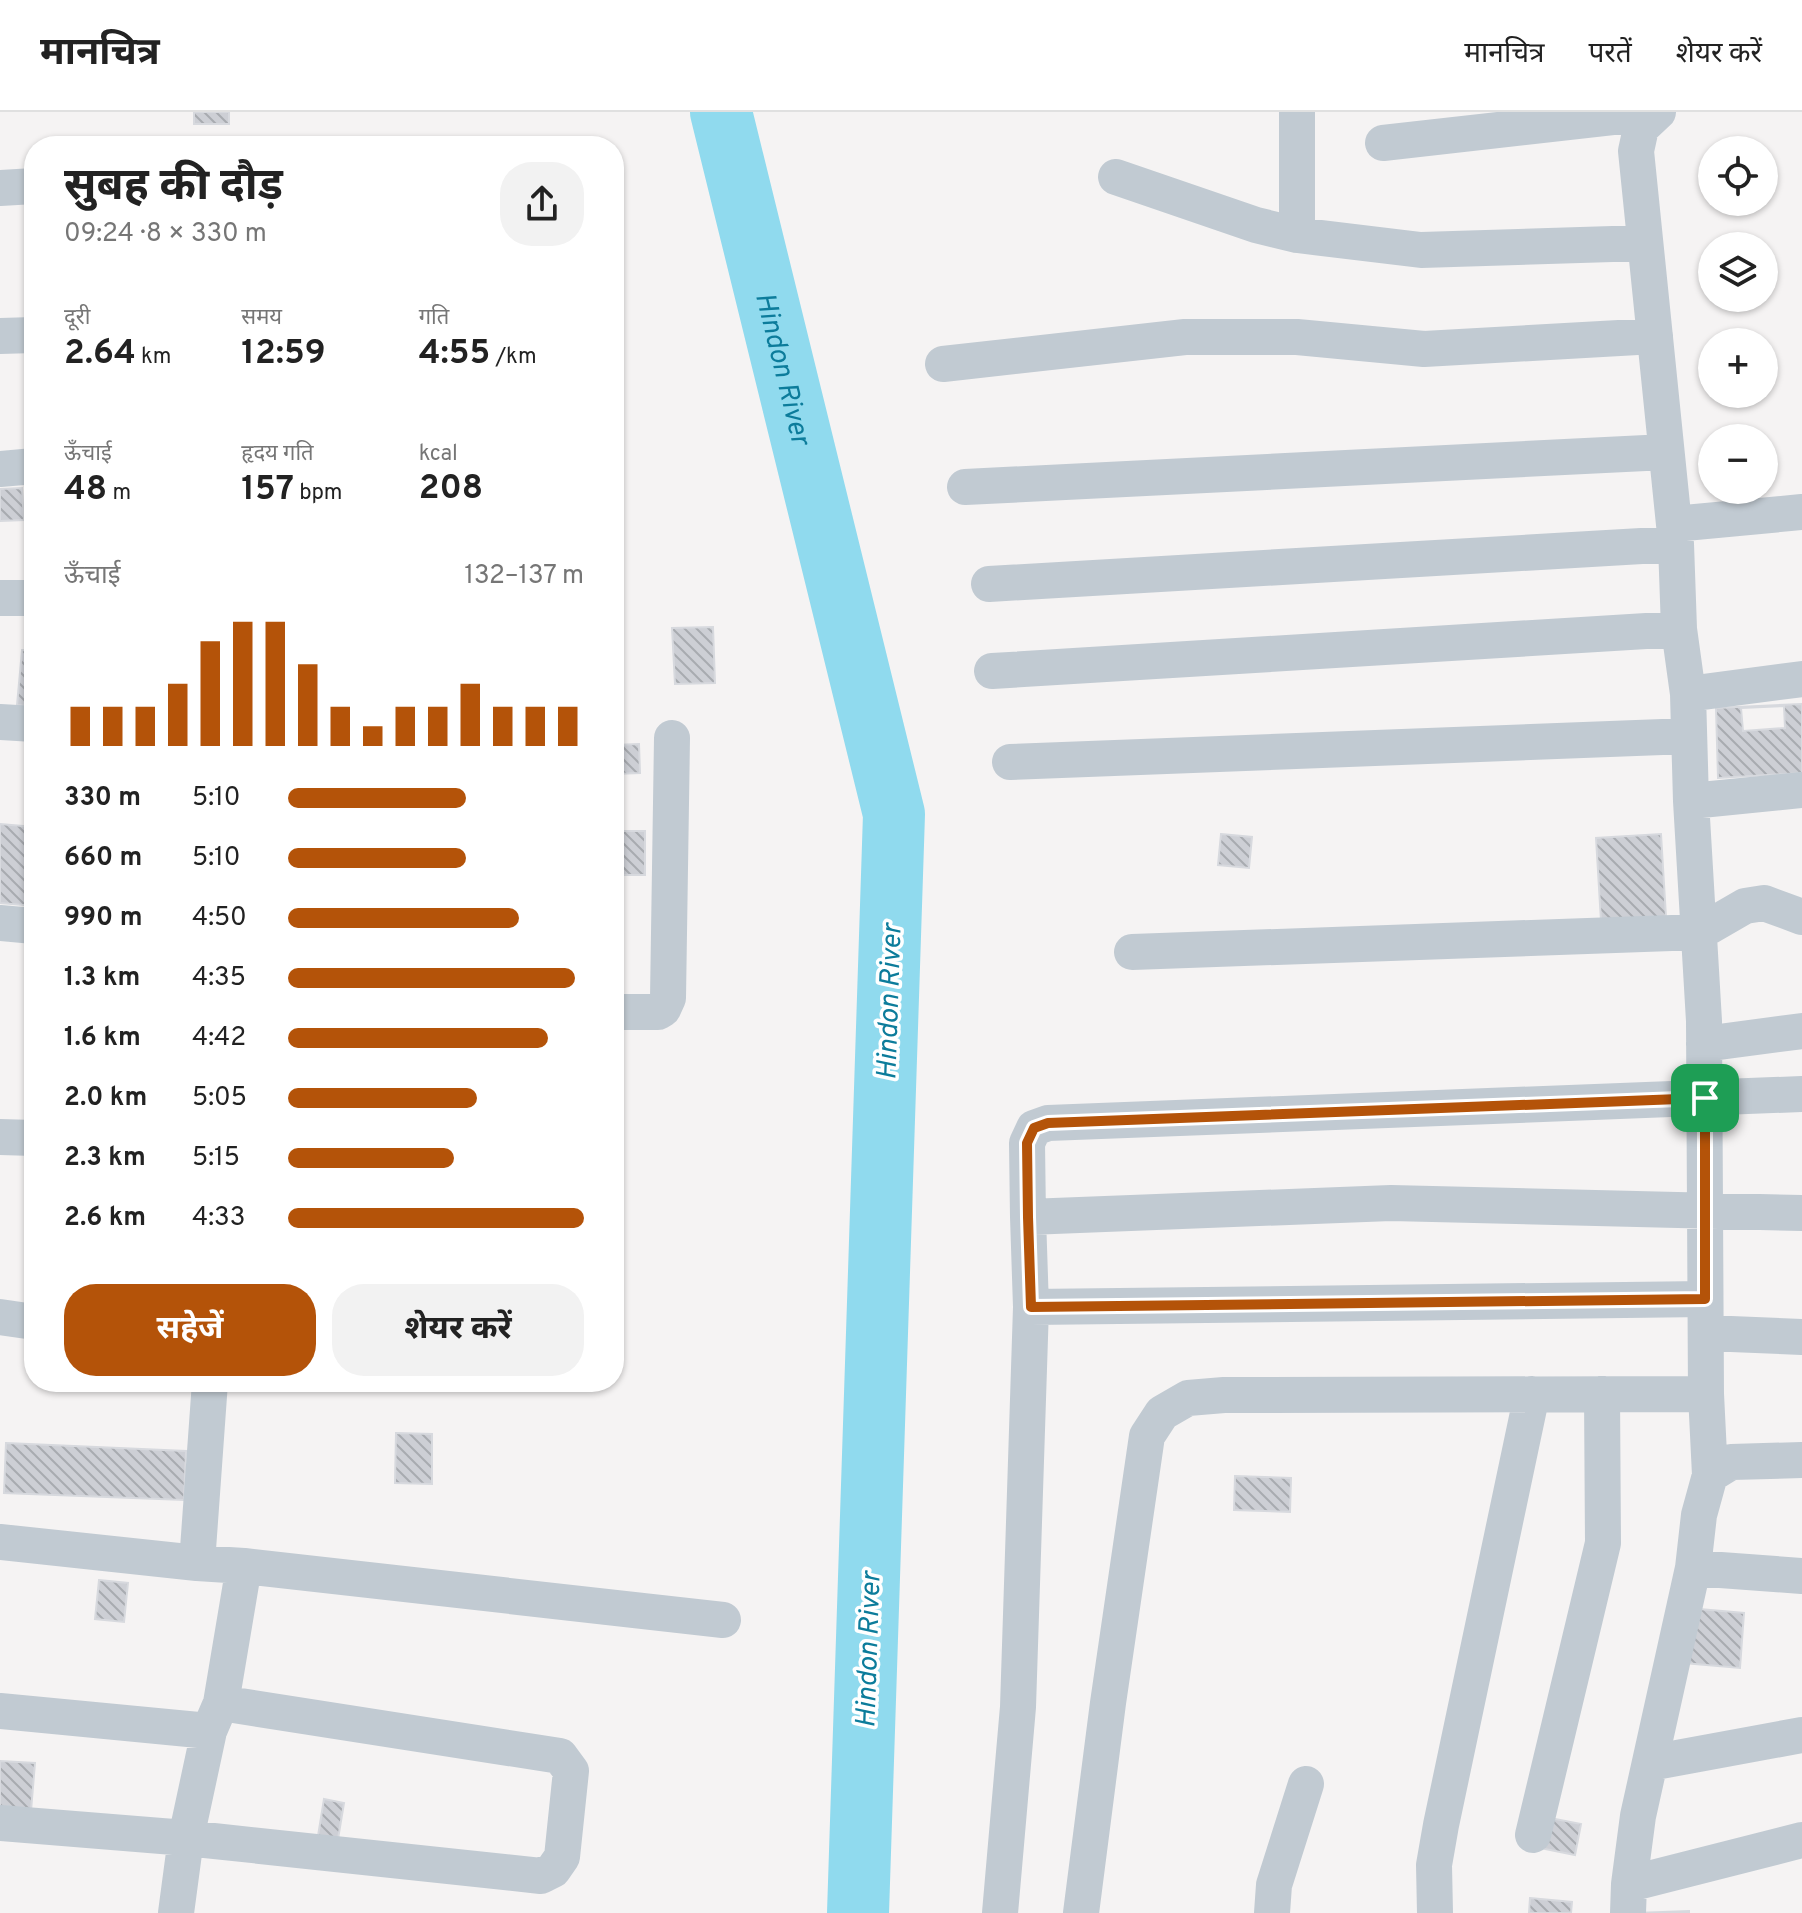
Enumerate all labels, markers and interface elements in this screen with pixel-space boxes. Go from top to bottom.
text: मानचित्र [40,30,160,79]
text: मानचित्र [1464,37,1544,73]
text: परतें [1588,37,1632,73]
text: शेयर करें [1676,37,1762,73]
map controls [1698,136,1778,504]
button: locate [1698,136,1778,216]
text: सुबह की दौड़ [64,160,283,216]
button: share [500,162,584,246]
text: 09:24 · 8 × 330 m [64,218,267,251]
button: layers [1698,232,1778,312]
water label: Hindon River [745,289,818,451]
text: दूरी [64,305,90,332]
text: समय [241,305,282,332]
text: गति [419,305,449,332]
button: + [1698,328,1778,408]
text: 2.64 [64,333,136,376]
text: 12:59 [241,333,326,376]
text: 4:55 [419,333,490,376]
text: km [136,344,171,371]
text: /km [490,344,537,371]
button: − [1698,424,1778,504]
text: ऊँचाई [64,441,112,468]
text: हृदय गति [241,441,314,468]
text: kcal [419,441,458,468]
text: 208 [419,468,483,511]
text: 48 [64,469,107,512]
text: 157 [241,469,294,512]
text: m [107,480,131,507]
text: bpm [294,480,342,507]
text: ऊँचाई [64,560,120,593]
text: 132–137 m [464,560,584,593]
text: 330 m [64,782,141,815]
text: 5:10 [192,782,240,815]
text: 660 m [64,842,142,875]
text: 5:10 [192,842,240,875]
text: 990 m [64,902,142,935]
text: 4:50 [192,902,247,935]
water label: Hindon River [870,921,912,1081]
text: 1.3 km [64,962,140,995]
text: 4:35 [192,962,246,995]
text: 1.6 km [64,1022,141,1055]
text: 4:42 [192,1022,246,1055]
pin [1671,1064,1739,1132]
icon: arrive [1683,1076,1727,1120]
text: 2.0 km [64,1082,147,1115]
text: 5:05 [192,1082,247,1115]
text: 2.3 km [64,1142,146,1175]
text: 5:15 [192,1142,240,1175]
text: 2.6 km [64,1202,146,1235]
text: 4:33 [192,1202,245,1235]
button: सहेजें [64,1284,316,1376]
button: शेयर करें [332,1284,584,1376]
water label: Hindon River [849,1569,891,1729]

